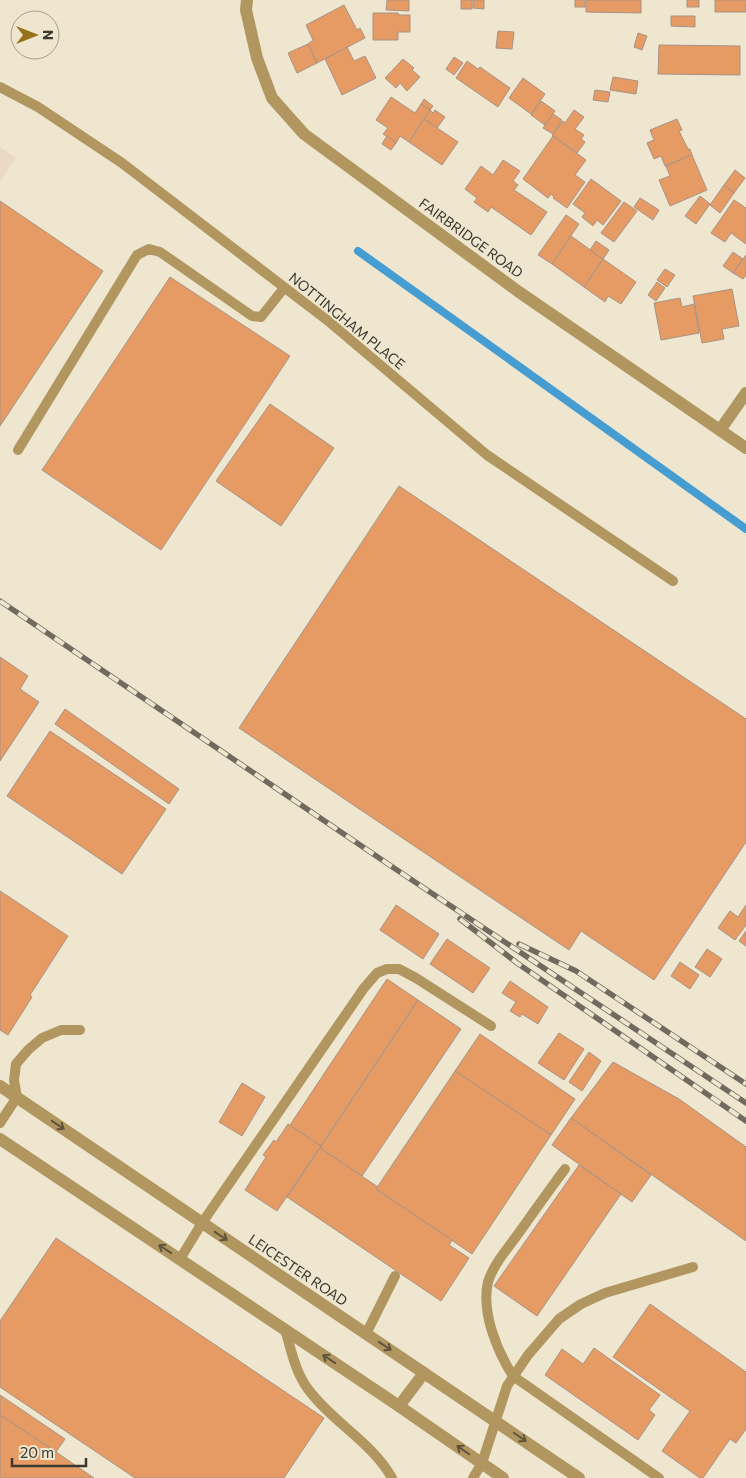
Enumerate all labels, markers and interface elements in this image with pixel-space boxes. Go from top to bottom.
north arrow [10,10,60,60]
text: N [40,30,57,40]
street label: FAIRBRIDGE ROAD [416,194,527,281]
street label: NOTTINGHAM PLACE [286,269,409,373]
one-way arrow [50,1120,64,1130]
street label: LEICESTER ROAD [246,1230,351,1309]
one-way arrow [214,1231,228,1241]
one-way arrow [158,1244,172,1254]
one-way arrow [377,1342,391,1352]
one-way arrow [322,1353,336,1364]
one-way arrow [512,1432,526,1442]
scale bar [12,1436,86,1468]
text: 20 m [20,1443,54,1461]
one-way arrow [456,1445,470,1455]

